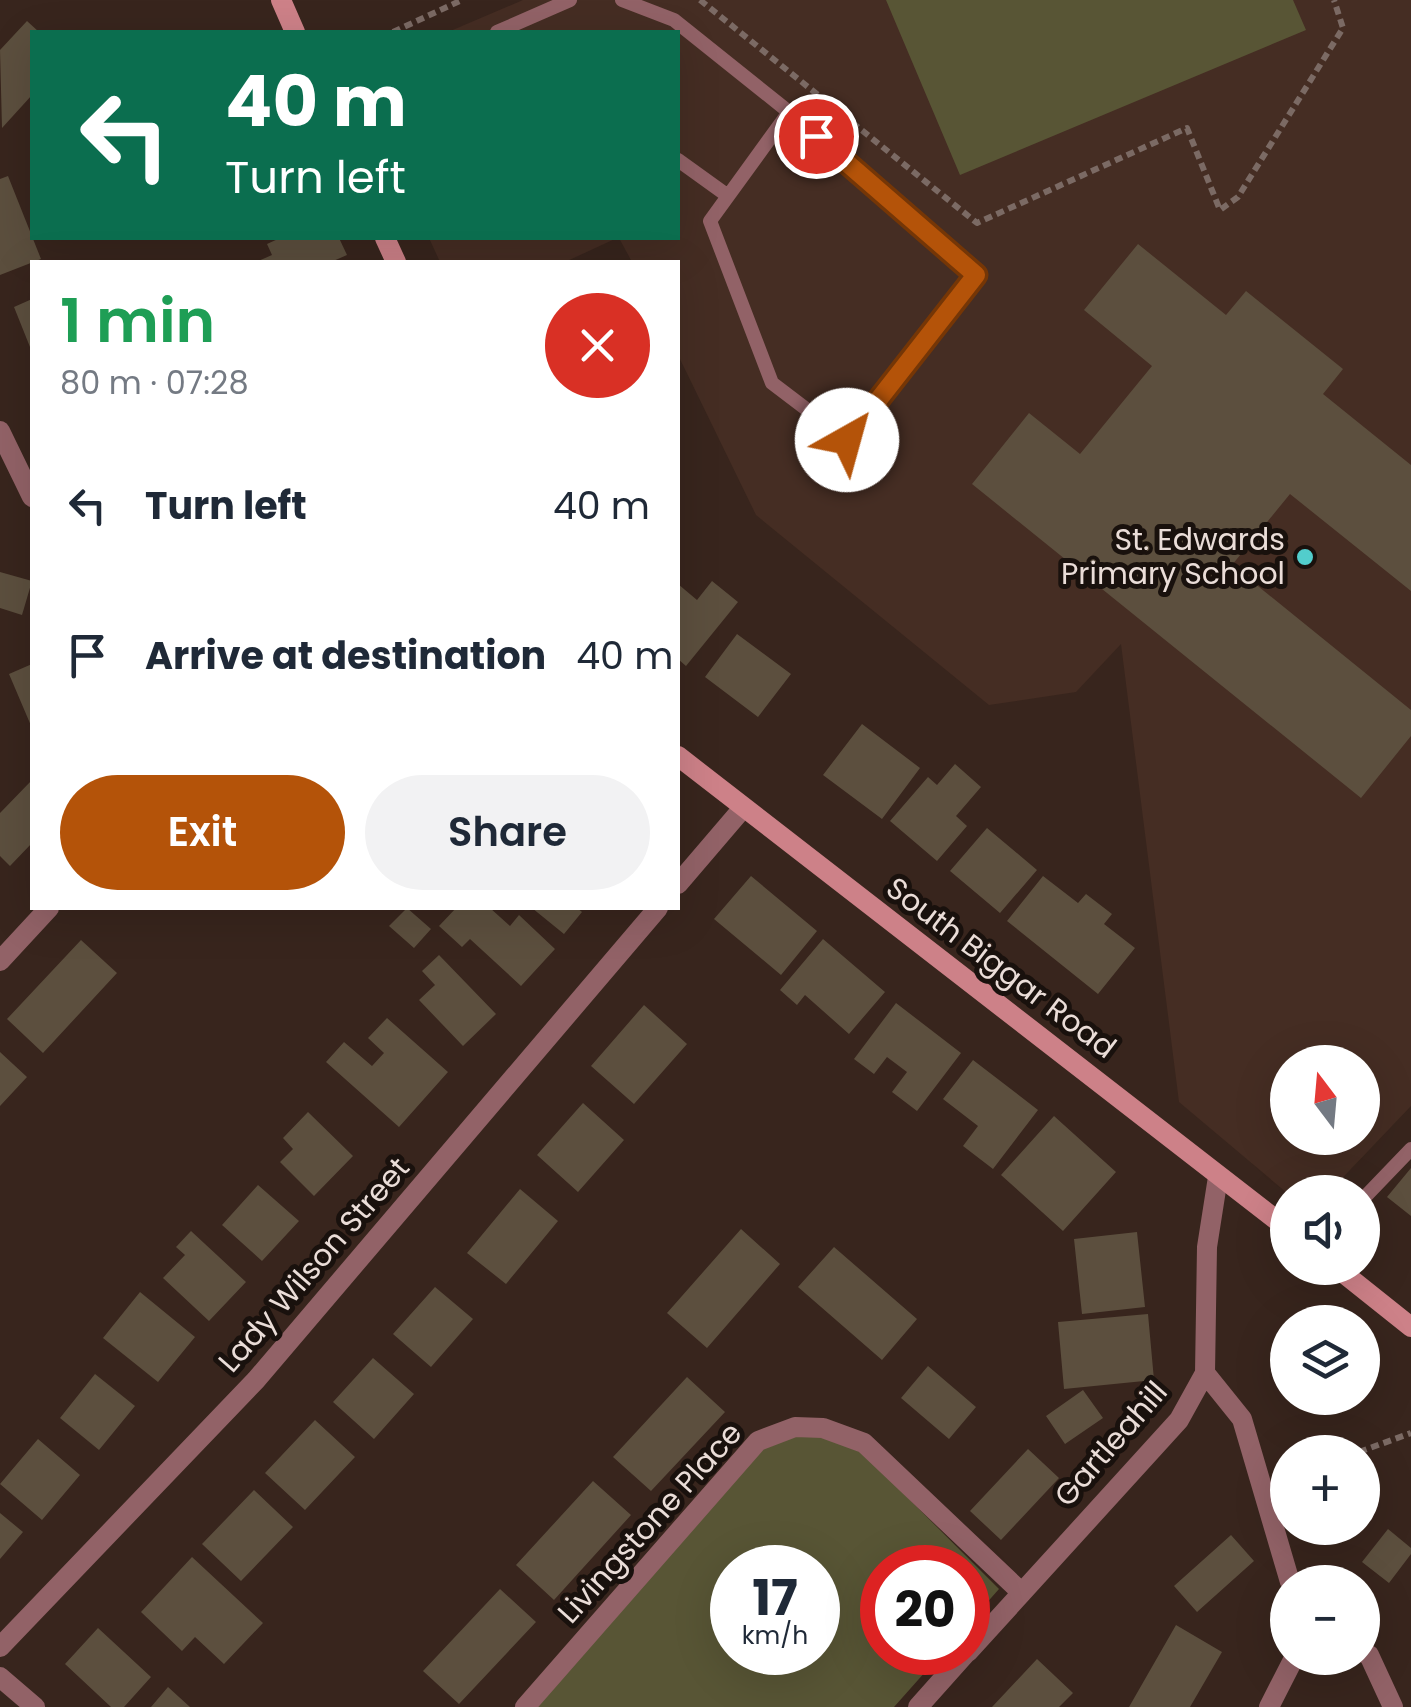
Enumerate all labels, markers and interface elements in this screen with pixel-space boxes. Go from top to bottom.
text: 40 m [225,52,407,151]
icon: left [60,70,190,200]
pin [774,94,859,179]
icon: arrive [789,109,844,164]
text: Turn left [225,146,406,209]
text: 1 min [60,279,215,363]
button: close [545,293,650,398]
text: 80 m · 07:28 [60,360,249,405]
position arrow [795,388,899,492]
icon: left [60,478,115,533]
text: Turn left [145,479,307,532]
text: 40 m [553,479,650,532]
place label: St. Edwards Primary School [1061,518,1285,595]
marker: St. Edwards Primary School [1294,546,1316,568]
icon: arrive [60,628,115,683]
text: Arrive at destination [145,629,546,682]
text: 40 m [576,629,673,682]
button: Exit [60,775,345,890]
button: Share [365,775,650,890]
street label: South Biggar Road [877,867,1125,1068]
north arrow [1270,1045,1380,1155]
map controls [1270,1045,1380,1675]
street label: Lady Wilson Street [208,1148,419,1382]
button: sound [1270,1175,1380,1285]
button: layers [1270,1305,1380,1415]
street label: Gartleahill [1044,1372,1177,1516]
street label: Livingstone Place [548,1413,752,1633]
button: + [1270,1435,1380,1545]
speed limit sign: 20 [860,1545,990,1675]
text: 17 [752,1562,798,1633]
button: − [1270,1565,1380,1675]
text: km/h [742,1618,808,1653]

